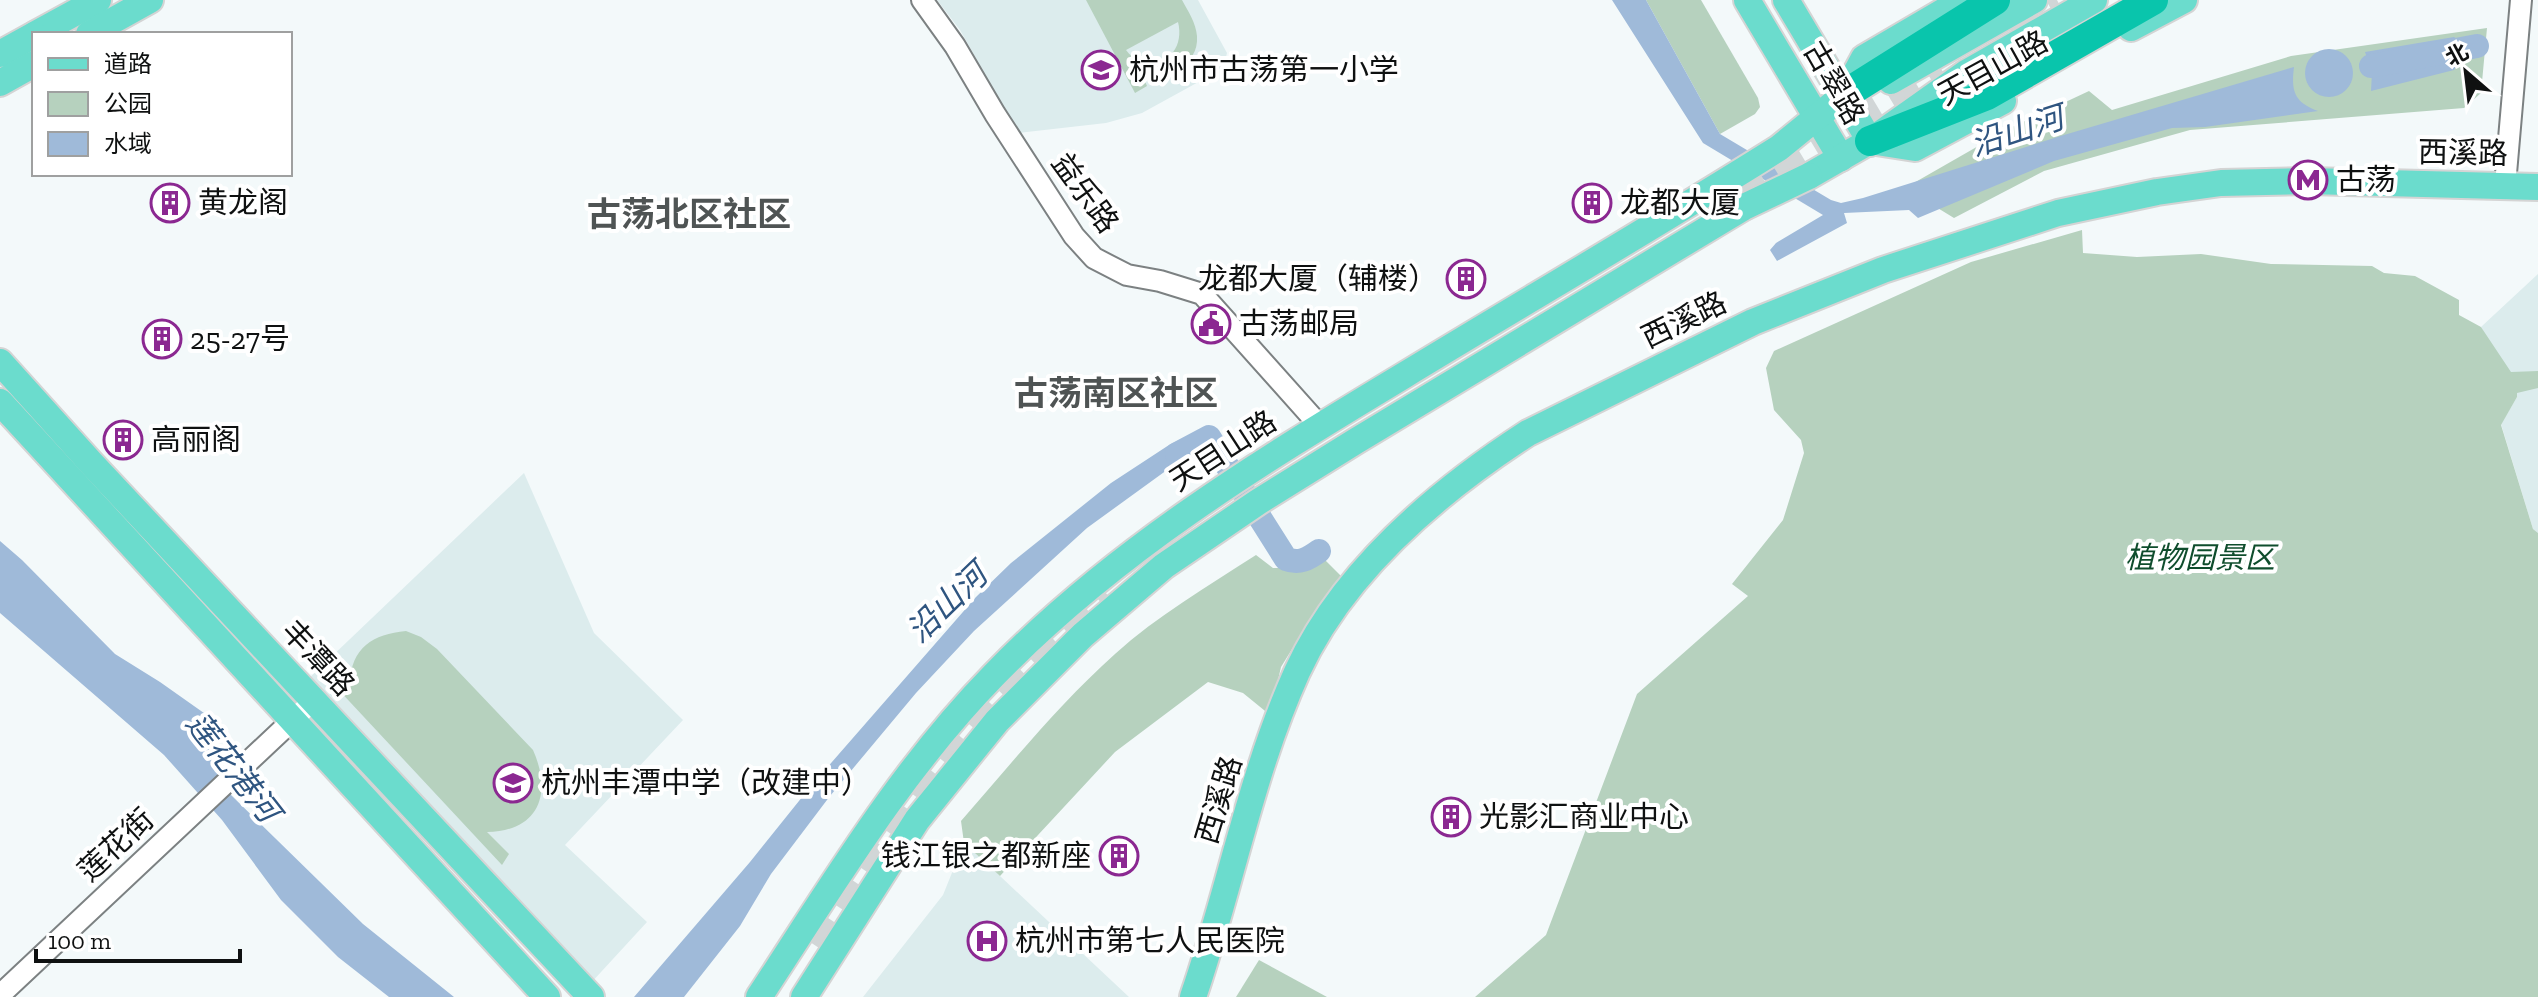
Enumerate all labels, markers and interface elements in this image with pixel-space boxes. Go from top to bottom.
street label: 天目山路 [1932,23,2054,113]
legend [32,32,292,176]
north arrow [2426,32,2506,112]
street label: 古翠路 [1796,35,1872,131]
text: 北 [2441,38,2473,72]
text: 道路 [104,49,152,78]
school or university icon: 杭州市古荡第一小学 [1080,49,1122,91]
place label: 杭州市古荡第一小学 [1129,52,1399,88]
text: 公园 [104,89,152,118]
water label: 沿山河 [1965,96,2074,164]
text: 水域 [104,129,152,158]
street label: 西溪路 [2418,134,2508,172]
street label: 益乐路 [1044,146,1126,240]
metro station icon: 古荡 [2287,159,2329,201]
place label: 古荡 [2336,162,2396,198]
building icon: 黄龙阁 [149,182,191,224]
building icon: 龙都大厦 [1571,182,1613,224]
place label: 黄龙阁 [198,185,288,221]
place label: 龙都大厦 [1620,185,1740,221]
district label: 古荡北区社区 [587,194,791,235]
building icon: 龙都大厦（辅楼） [1445,258,1487,300]
place label: 龙都大厦（辅楼） [1198,261,1438,297]
street label: 西溪路 [1636,284,1732,356]
public building icon: 古荡邮局 [1190,303,1232,345]
place label: 古荡邮局 [1239,306,1359,342]
building icon: 25-27号 [141,318,183,360]
place label: 25-27号 [190,321,290,357]
district label: 古荡南区社区 [1014,373,1218,414]
street label: 天目山路 [1163,403,1283,499]
building icon: 高丽阁 [102,419,144,461]
place label: 高丽阁 [151,422,241,458]
park label: 植物园景区 [2125,540,2279,576]
water label: 沿山河 [899,552,999,650]
street label: 丰潭路 [274,613,362,703]
water label: 莲花港河 [179,705,291,834]
street label: 西溪路 [1189,752,1249,848]
school or university icon: 杭州丰潭中学（改建中） [492,762,534,804]
place label: 杭州丰潭中学（改建中） [541,765,871,801]
building icon: 光影汇商业中心 [1430,796,1472,838]
place label: 光影汇商业中心 [1479,799,1689,835]
street label: 莲花街 [71,801,161,889]
building icon: 钱江银之都新座 [1098,835,1140,877]
place label: 钱江银之都新座 [881,838,1091,874]
scale bar [36,913,240,963]
hospital icon: 杭州市第七人民医院 [966,920,1008,962]
place label: 杭州市第七人民医院 [1015,923,1285,959]
text: 100 m [48,926,111,955]

